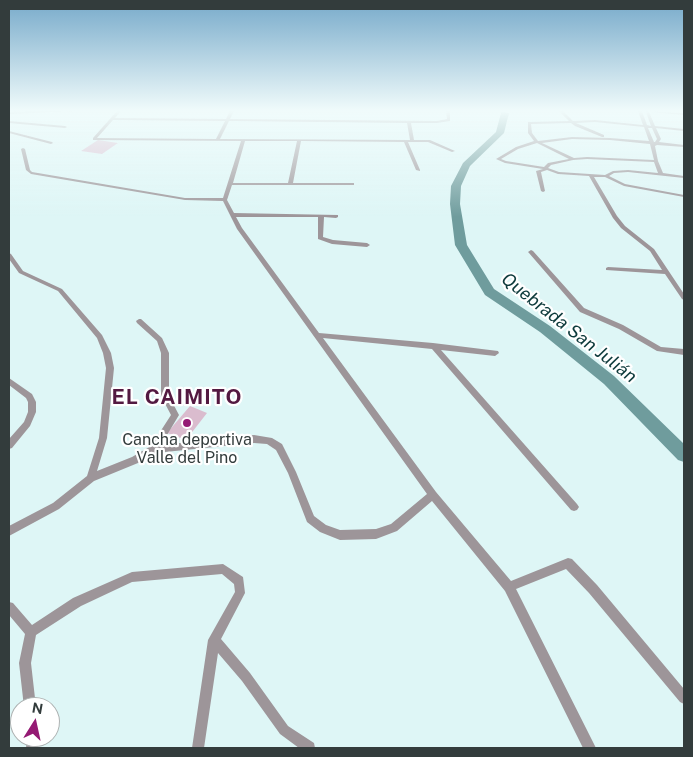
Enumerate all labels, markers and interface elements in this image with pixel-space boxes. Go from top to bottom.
water label: Quebrada San Julián [497,268,641,388]
district label: EL CAIMITO [110,385,244,411]
marker: Cancha deportiva Valle del Pino [181,417,193,429]
place label: Cancha deportiva Valle del Pino [122,430,252,468]
north arrow [10,697,60,747]
text: N [31,699,44,717]

